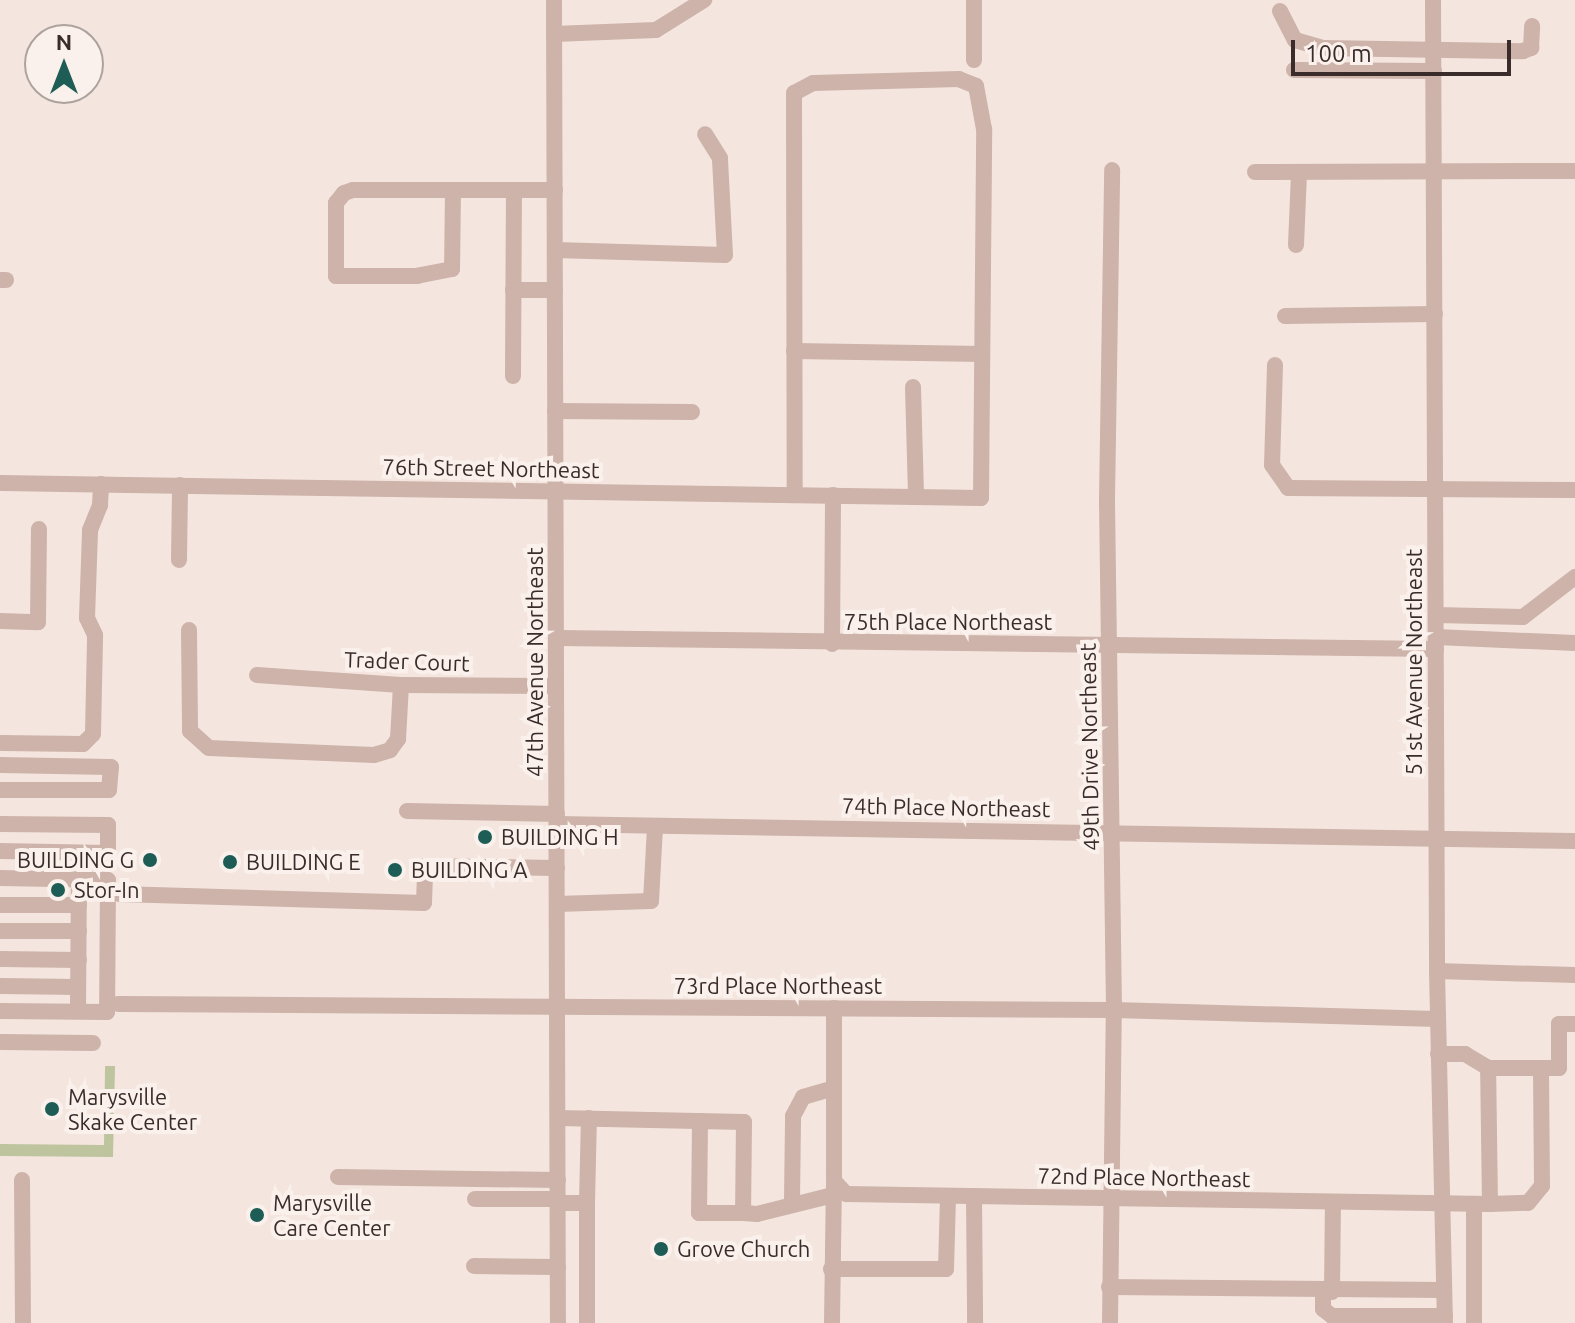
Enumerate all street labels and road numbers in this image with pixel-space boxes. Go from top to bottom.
street label: 76th Street Northeast [382,453,600,483]
street label: 47th Avenue Northeast [522,547,548,777]
street label: 51st Avenue Northeast [1401,549,1427,775]
street label: 75th Place Northeast [844,609,1052,635]
street label: 49th Drive Northeast [1074,643,1104,851]
street label: Trader Court [344,646,470,676]
street label: 74th Place Northeast [842,792,1050,822]
street label: 73rd Place Northeast [674,973,882,999]
street label: 72nd Place Northeast [1037,1162,1251,1192]

